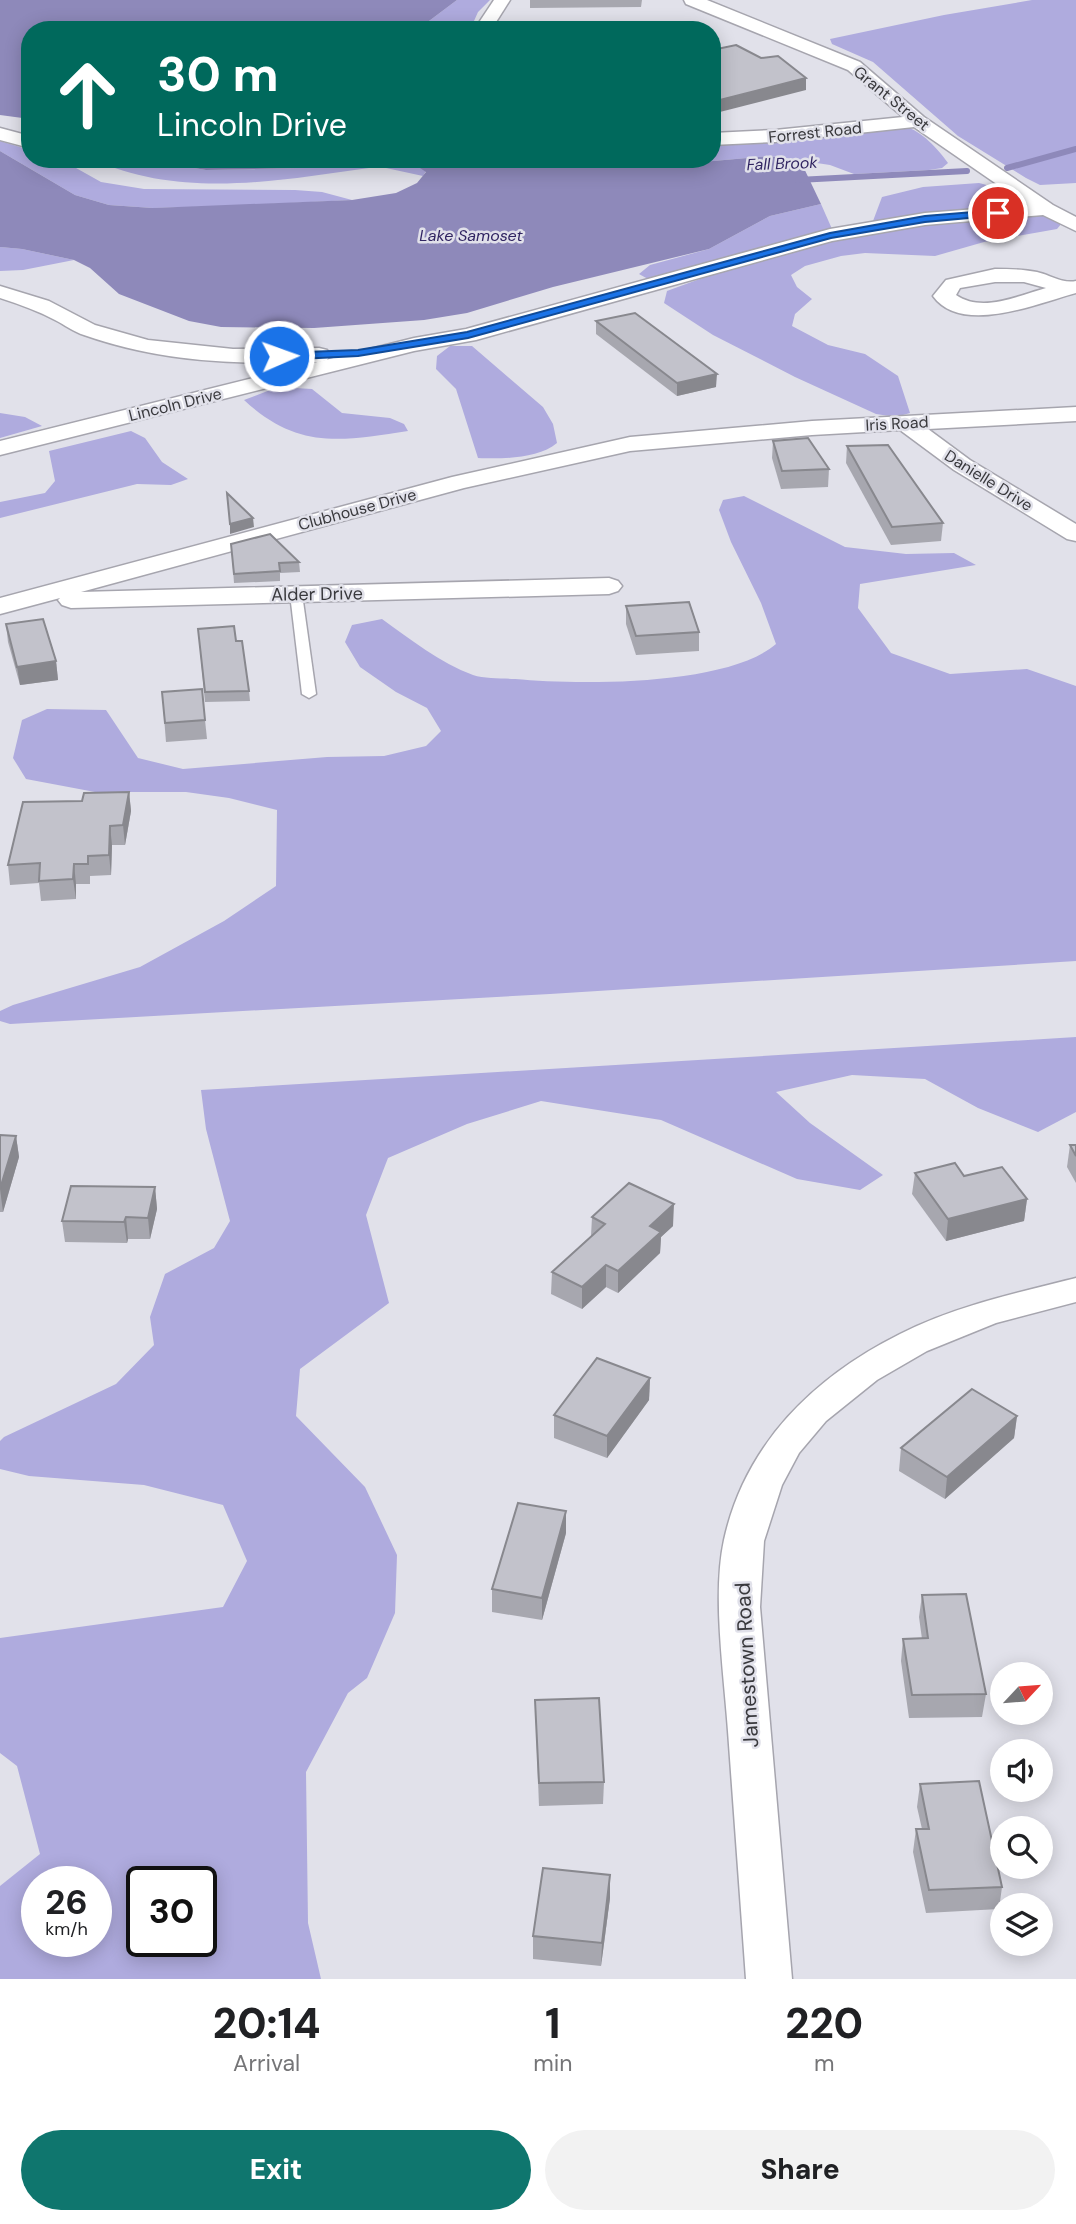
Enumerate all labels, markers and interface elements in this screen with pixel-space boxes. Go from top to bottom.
text: 30 m [157,42,279,106]
icon: ahead [42,49,133,140]
street label: Grant Street [849,61,934,135]
text: Lincoln Drive [157,104,347,146]
street label: Forrest Road [767,117,863,148]
water label: Fall Brook [746,152,819,175]
pin [968,183,1028,243]
icon: arrive [979,194,1017,232]
water label: Lake Samoset [419,225,524,246]
position arrow [242,319,316,393]
street label: Lincoln Drive [126,383,224,426]
street label: Iris Road [865,411,929,436]
street label: Danielle Drive [941,445,1037,516]
street label: Clubhouse Drive [296,484,418,535]
street label: Alder Drive [271,581,363,607]
street label: Jamestown Road [729,1582,765,1748]
north arrow [990,1662,1054,1726]
map controls [990,1662,1053,1956]
button: sound [990,1739,1053,1802]
button: search [990,1816,1053,1879]
speed limit sign: 30 [126,1866,217,1957]
text: 26 [45,1879,88,1925]
button: layers [990,1893,1053,1956]
text: km/h [45,1917,88,1941]
text: 20:14 [213,1996,320,2051]
text: 1 [545,1996,561,2051]
text: 220 [785,1996,863,2051]
text: Arrival [233,2048,300,2078]
text: min [533,2048,572,2078]
text: m [814,2048,834,2078]
button: Exit [21,2130,531,2210]
button: Share [545,2130,1055,2210]

